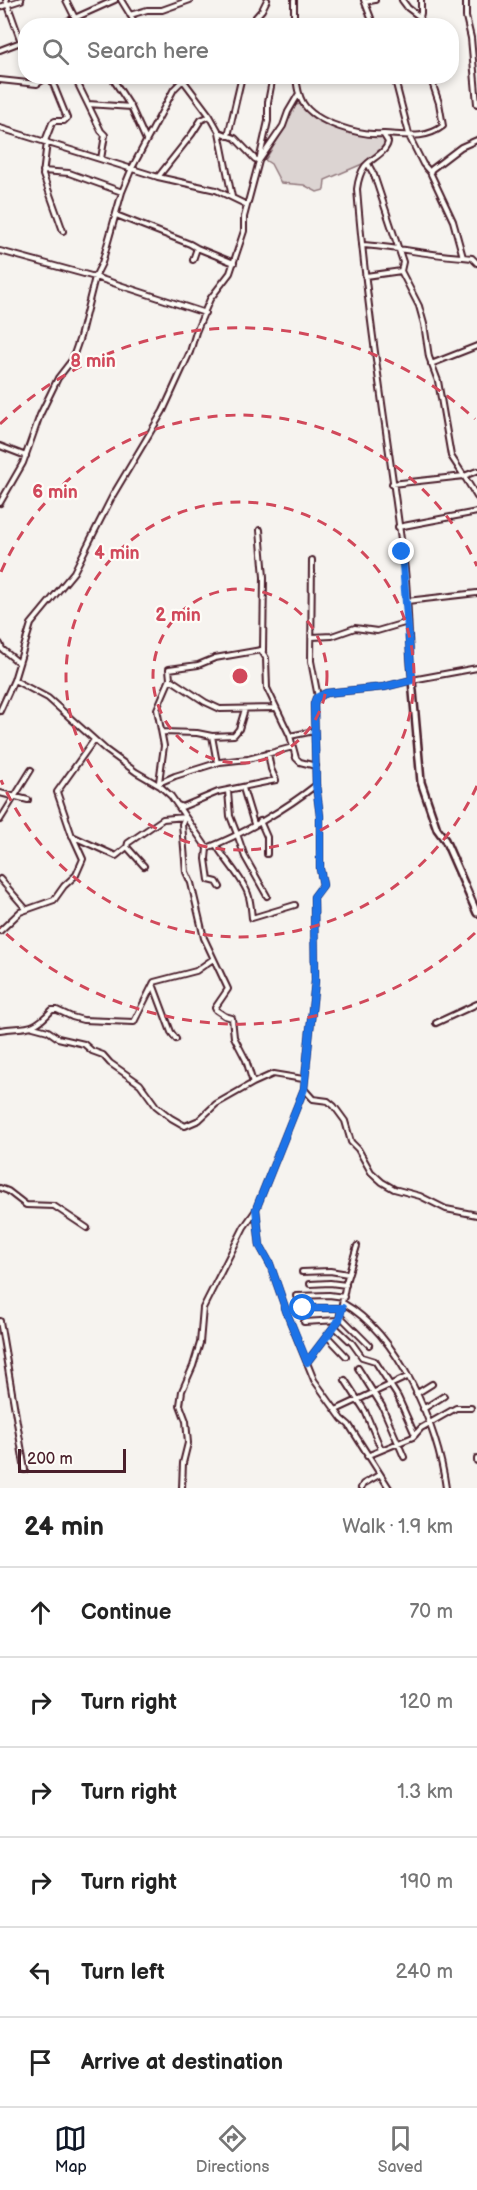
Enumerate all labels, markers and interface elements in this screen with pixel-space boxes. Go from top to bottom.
search box [18,18,459,84]
icon: search [39,35,72,68]
text: Search here [87,38,209,65]
text: 8 min [70,351,116,372]
text: 6 min [32,482,78,503]
route end [388,538,414,564]
text: 4 min [94,543,140,564]
text: 2 min [155,605,201,626]
centre of rings [230,666,250,686]
route start [289,1294,315,1320]
scale bar [18,1446,126,1474]
text: 200 m [27,1450,73,1469]
text: 24 min [24,1512,104,1543]
text: Walk · 1.9 km [342,1515,453,1539]
icon: ahead [24,1596,57,1629]
text: Continue [81,1599,171,1626]
text: 70 m [409,1600,453,1624]
icon: right [24,1686,57,1719]
text: Turn right [81,1689,177,1716]
text: 120 m [400,1690,453,1714]
icon: right [24,1776,57,1809]
text: Turn right [81,1779,177,1806]
text: 1.3 km [397,1780,453,1804]
icon: right [24,1866,57,1899]
text: Turn right [81,1869,177,1896]
text: 190 m [400,1870,453,1894]
icon: left [24,1956,57,1989]
text: Turn left [81,1959,165,1986]
text: 240 m [396,1960,453,1984]
icon: arrive [24,2046,57,2079]
text: Arrive at destination [81,2049,283,2076]
tab: Map [54,2122,87,2177]
tab: Directions [196,2122,269,2177]
tab: Saved [378,2122,423,2177]

